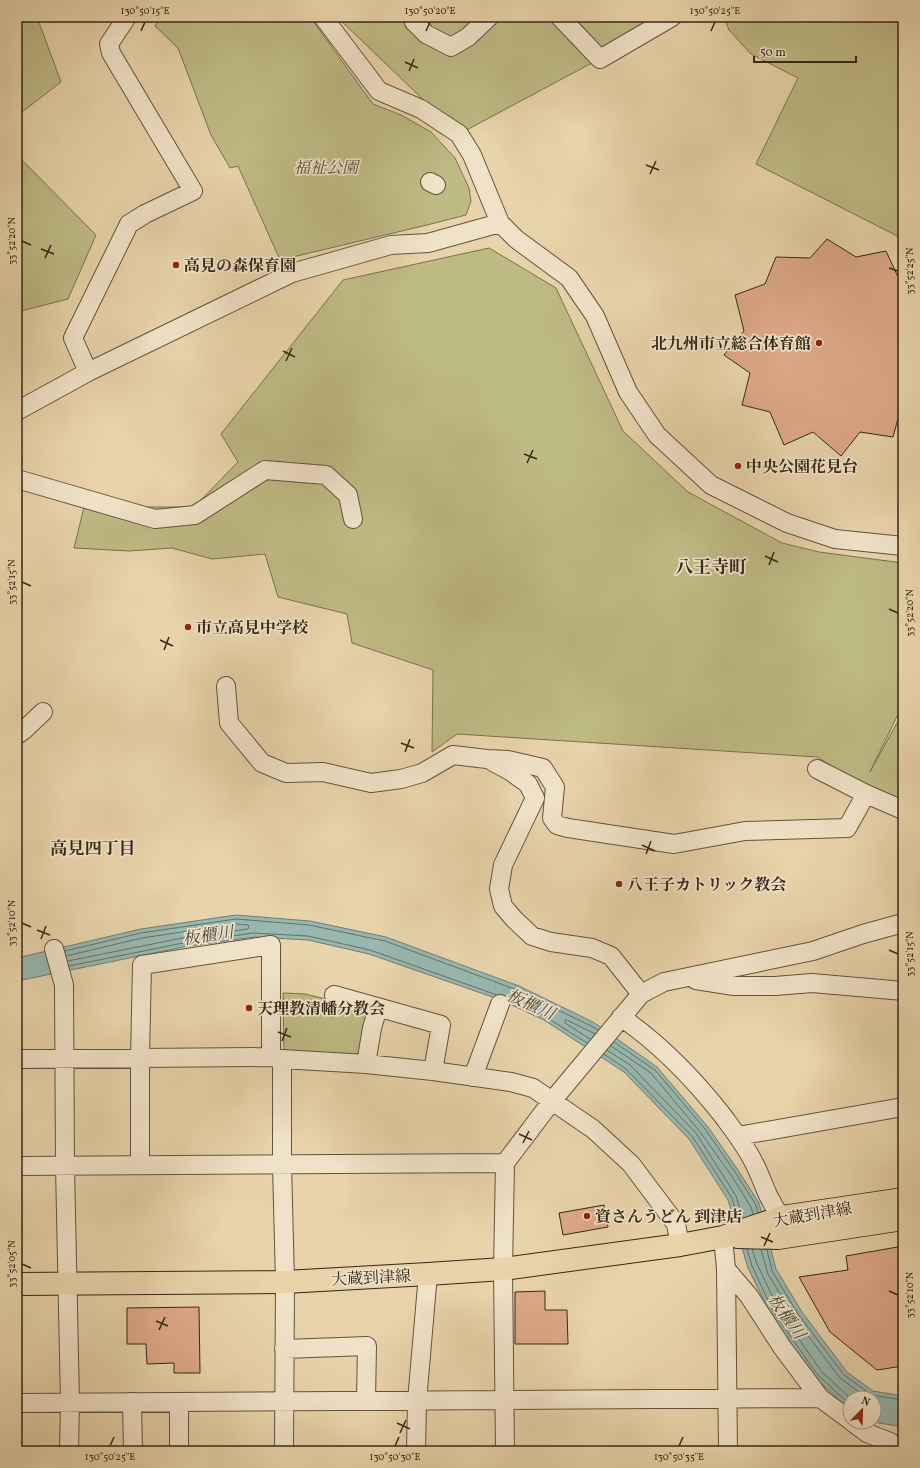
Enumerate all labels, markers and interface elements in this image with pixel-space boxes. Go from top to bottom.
text: 130°50'15"E [121,4,169,18]
text: 130°50'20"E [404,4,456,18]
text: 130°50'25"E [690,4,740,18]
scale bar [754,38,856,64]
text: 50 m [760,45,786,61]
park label: 福祉公園 [294,158,361,180]
text: 33°52'20"N [5,217,19,265]
text: 33°52'25"N [903,247,917,294]
place label: 高見の森保育園 [184,256,296,278]
marker: 高見の森保育園 [171,260,181,270]
place label: 北九州市立総合体育館 [651,334,811,356]
marker: 北九州市立総合体育館 [814,338,824,348]
place label: 中央公園花見台 [746,457,858,479]
marker: 中央公園花見台 [733,461,743,471]
district label: 八王寺町 [675,556,747,581]
text: 33°52'15"N [5,559,19,605]
text: 33°52'20"N [903,589,917,637]
place label: 市立高見中学校 [196,618,309,640]
marker: 市立高見中学校 [183,622,193,632]
district label: 高見四丁目 [51,838,136,861]
place label: 八王子カトリック教会 [627,875,786,897]
marker: 八王子カトリック教会 [614,879,624,889]
text: 33°52'10"N [5,899,19,946]
water label: 板櫃川 [181,921,237,951]
text: 33°52'15"N [903,931,917,977]
water label: 板櫃川 [502,984,560,1027]
place label: 天理教清幡分教会 [257,999,385,1021]
marker: 天理教清幡分教会 [244,1003,254,1013]
street label: 大蔵到津線 [771,1198,854,1234]
place label: 資さんうどん 到津店 [595,1207,742,1229]
marker: 資さんうどん 到津店 [582,1211,592,1221]
text: 33°52'05"N [5,1240,19,1288]
street label: 大蔵到津線 [331,1266,412,1292]
text: 33°52'10"N [903,1271,917,1318]
water label: 板櫃川 [762,1289,811,1346]
north arrow [842,1390,882,1430]
text: N [859,1394,872,1411]
text: 130°50'25"E [85,1450,135,1464]
text: 130°50'30"E [370,1450,420,1464]
text: 130°50'35"E [654,1450,704,1464]

